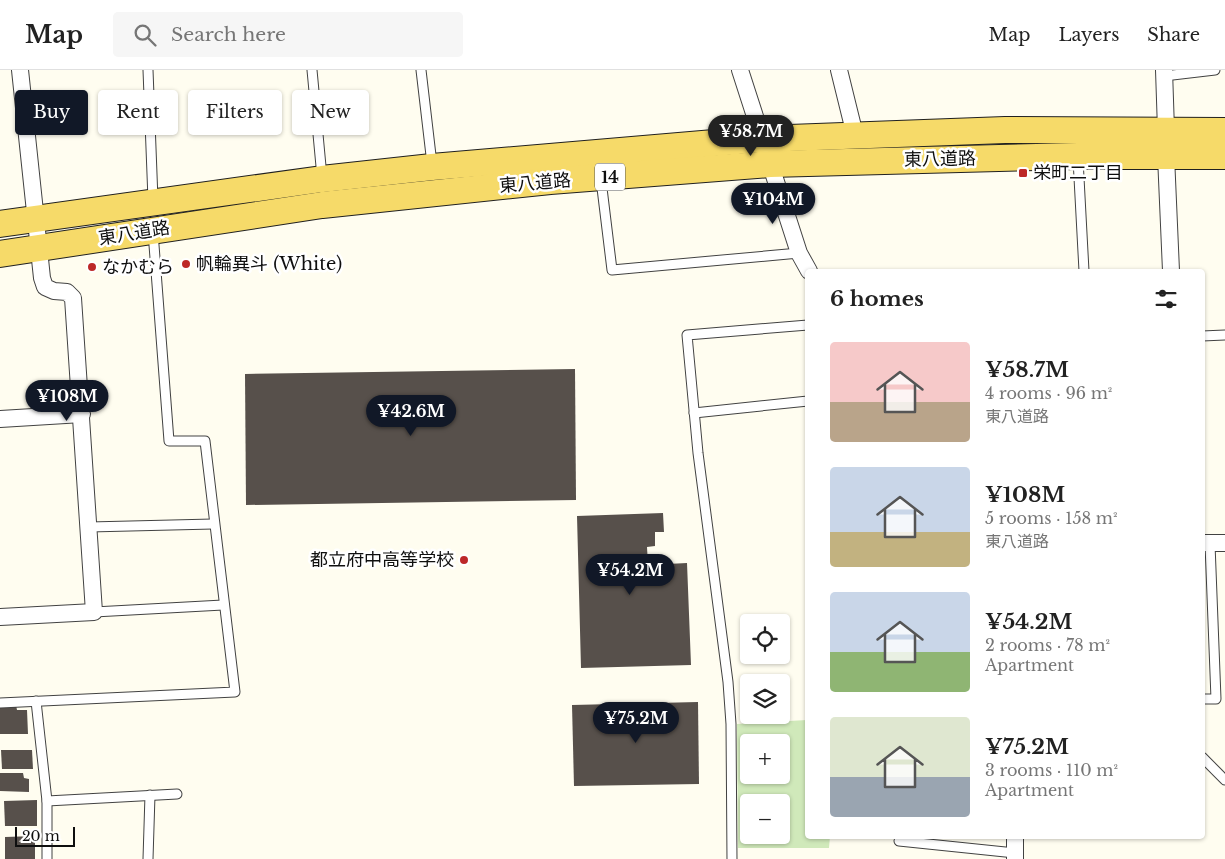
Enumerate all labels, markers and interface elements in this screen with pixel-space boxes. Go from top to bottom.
search box [113,12,463,57]
text: Map [25,20,83,49]
icon: search [131,21,159,49]
text: Search here [171,23,286,46]
text: Map [989,24,1030,46]
text: Layers [1058,24,1119,46]
text: Share [1147,24,1200,46]
chip: Buy [15,90,88,135]
chip: Rent [98,90,178,135]
chip: Filters [188,90,282,135]
chip: New [292,90,369,135]
pin: ¥58.7M [710,114,792,157]
text: ¥58.7M [719,121,783,141]
street label: 東八道路 [904,147,976,171]
place label: 栄町二丁目 [1033,162,1123,184]
road number: 14 [595,164,625,190]
marker: 栄町二丁目 [1017,167,1029,179]
street label: 東八道路 [498,169,572,197]
pin: ¥104M [738,182,808,225]
text: ¥104M [742,189,804,209]
street label: 東八道路 [97,217,171,249]
place label: 帆輪異斗 (White) [196,253,342,275]
place label: なかむら [102,256,174,278]
marker: 帆輪異斗 (White) [180,258,192,270]
marker: なかむら [86,261,98,273]
icon: filters [1152,285,1180,313]
text: 6 homes [830,286,924,312]
text: ¥58.7M [985,357,1069,383]
icon: home [870,362,930,422]
pin: ¥108M [32,380,102,422]
text: 4 rooms · 96 m² [985,383,1112,403]
text: ¥108M [36,386,98,406]
pin: ¥42.6M [370,394,452,437]
text: ¥42.6M [377,401,445,421]
text: 東八道路 [985,406,1049,426]
text: ¥108M [985,482,1065,508]
icon: home [870,487,930,547]
text: 5 rooms · 158 m² [985,508,1117,528]
text: 東八道路 [985,531,1049,551]
place label: 都立府中高等学校 [310,549,454,571]
marker: 都立府中高等学校 [458,554,470,566]
pin: ¥54.2M [589,554,671,596]
text: ¥54.2M [597,560,663,580]
text: ¥54.2M [985,609,1073,635]
icon: home [870,612,930,672]
map controls [740,614,790,844]
button: locate [740,614,790,664]
text: 2 rooms · 78 m² [985,635,1110,655]
text: Apartment [985,655,1074,675]
button: layers [740,674,790,724]
pin: ¥75.2M [595,702,677,744]
text: ¥75.2M [604,708,668,728]
button: + [740,734,790,784]
text: ¥75.2M [985,734,1069,760]
icon: home [870,737,930,797]
text: 3 rooms · 110 m² [985,760,1118,780]
text: Apartment [985,780,1074,800]
button: − [740,794,790,844]
scale bar [15,824,75,847]
text: 20 m [22,827,60,845]

